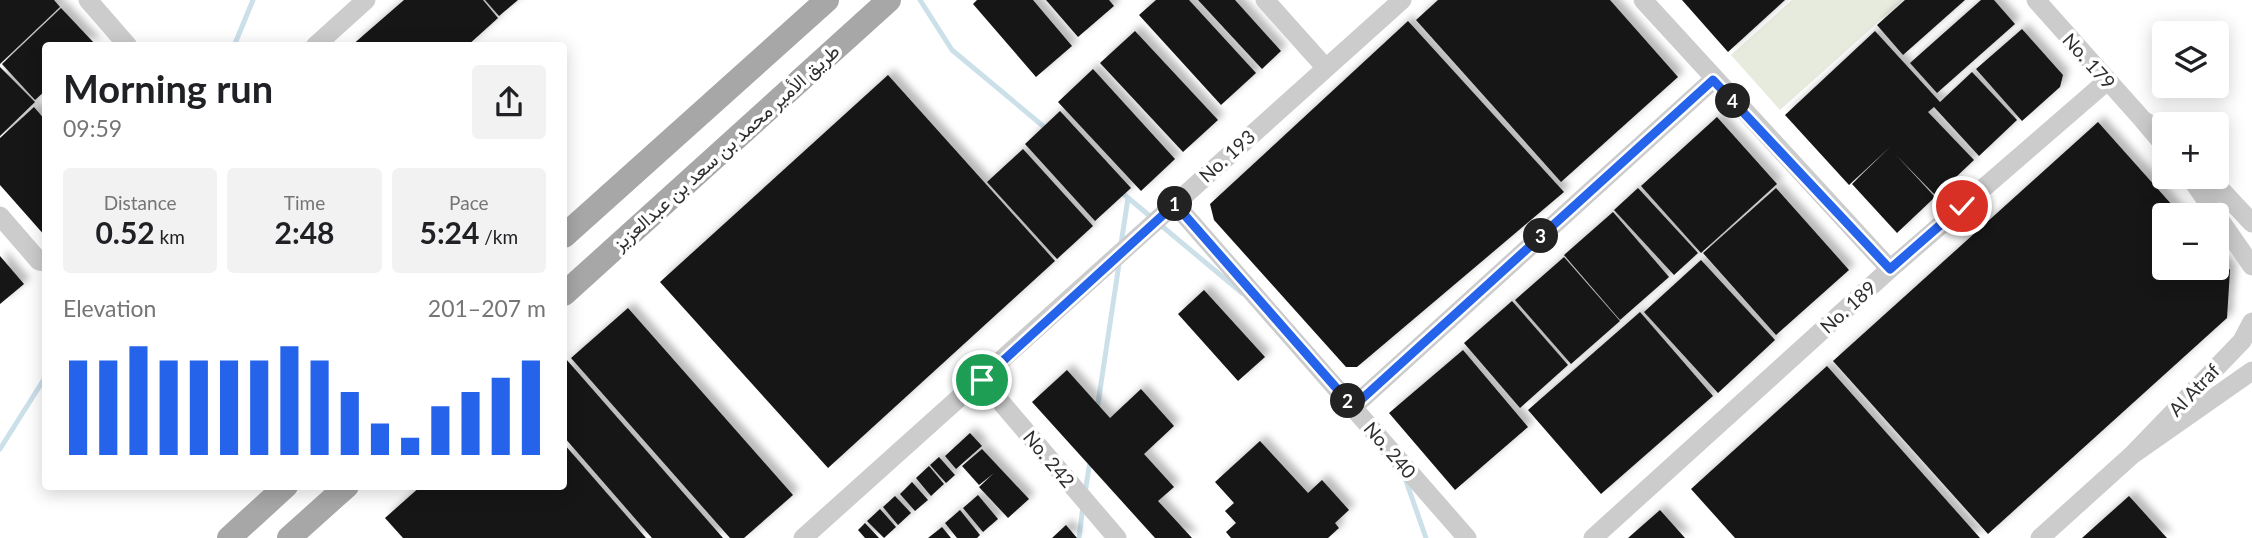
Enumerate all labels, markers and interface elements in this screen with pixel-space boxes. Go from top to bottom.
map controls [2152,21,2229,280]
button: layers [2152,21,2229,98]
street label: No. 179 [2058,28,2120,93]
street label: طريق الأمير محمد بن سعد بن عبدالعزيز [607,39,844,256]
text: Morning run [63,65,273,111]
button: share [472,65,546,139]
pin: 4 [1716,84,1750,119]
text: 4 [1727,89,1738,112]
button: + [2152,112,2229,189]
text: 09:59 [63,114,122,142]
street label: No. 193 [1194,125,1259,187]
pin [1932,176,1992,236]
pin: 1 [1158,186,1192,222]
icon: check [1943,187,1981,225]
text: Distance [104,191,177,214]
text: Time [284,191,325,214]
text: Pace [449,191,489,214]
text: 1 [1169,192,1180,215]
button: − [2152,203,2229,280]
text: 0.52 [95,214,155,250]
text: 2:48 [275,214,334,250]
text: 5:24 [419,214,479,250]
pin: 3 [1524,218,1558,254]
text: 3 [1535,224,1546,247]
text: km [155,225,185,248]
text: /km [479,225,518,248]
street label: No. 189 [1815,276,1880,338]
text: Elevation [63,294,156,322]
text: 201–207 m [428,294,546,322]
pin [952,350,1012,410]
street label: Al Atraf [2163,359,2224,420]
icon: arrive [963,361,1001,399]
pin: 2 [1330,384,1366,418]
text: 2 [1342,389,1353,412]
street label: No. 240 [1360,417,1421,483]
street label: No. 242 [1019,425,1080,492]

